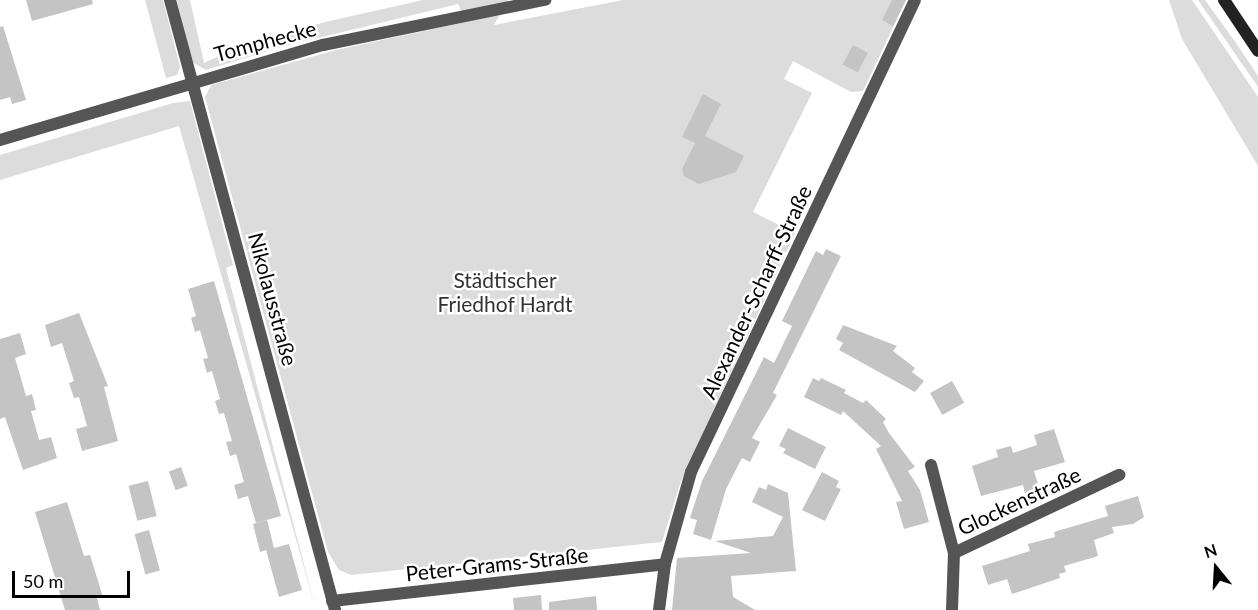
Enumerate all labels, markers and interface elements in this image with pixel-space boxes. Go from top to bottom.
street label: Tomphecke [211,15,319,67]
street label: Alexander-Scharff-Straße [695,181,817,403]
street label: Nikolausstraße [243,230,303,368]
park label: Städtischer Friedhof Hardt [437,267,573,317]
street label: Glockenstraße [953,462,1085,540]
north arrow [1186,538,1246,598]
text: N [1201,539,1219,561]
street label: Peter-Grams-Straße [404,542,590,586]
scale bar [15,559,134,597]
text: 50 m [23,570,63,592]

